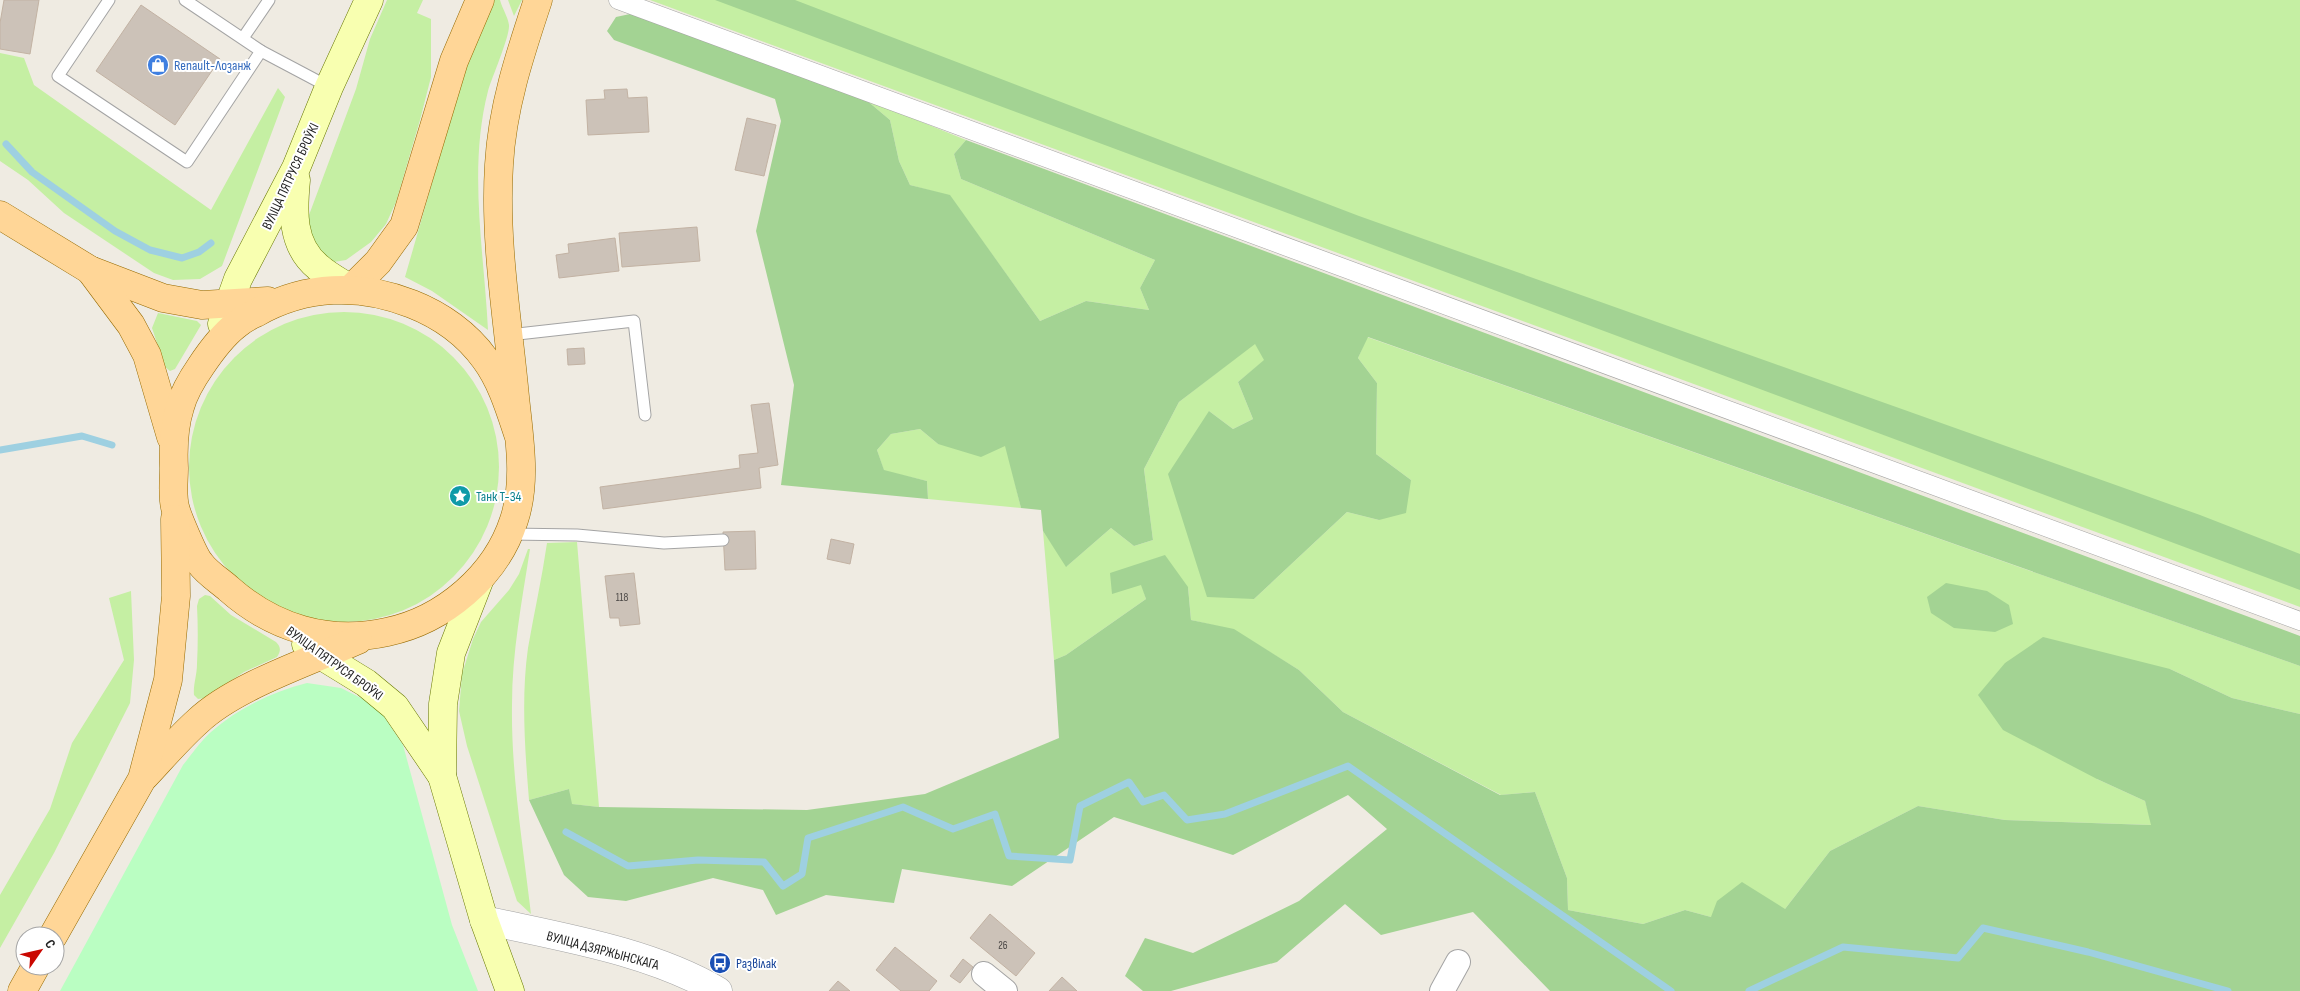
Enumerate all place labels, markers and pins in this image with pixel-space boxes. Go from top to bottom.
shop icon: Renault-Лозанж [146,53,170,77]
place label: Renault-Лозанж [174,57,251,74]
place icon: Танк Т-34 [448,484,472,508]
place label: Танк Т-34 [476,488,522,505]
bus stop icon: Развілак [708,951,732,975]
place label: Развілак [736,955,777,972]

